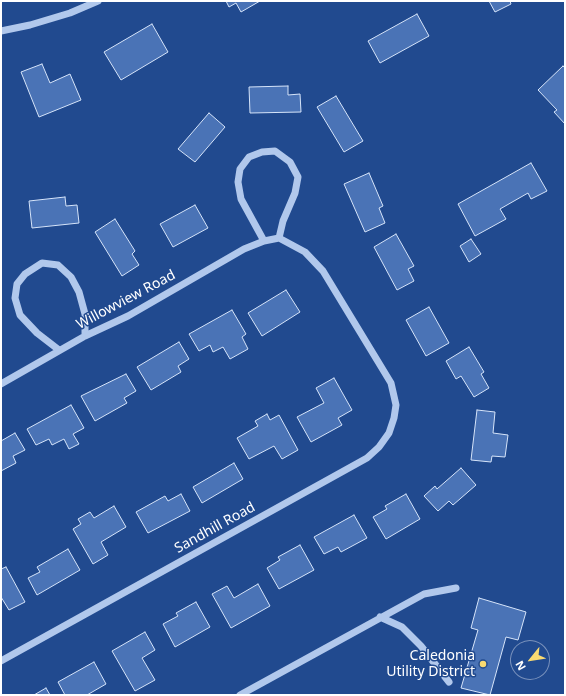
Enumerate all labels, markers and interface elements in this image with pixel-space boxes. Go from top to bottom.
street label: Willowview Road [74,267,178,333]
street label: Sandhill Road [172,499,258,557]
north arrow [510,640,550,680]
place label: Caledonia Utility District [386,648,475,680]
text: N [511,658,529,673]
marker: Caledonia Utility District [478,659,488,669]

